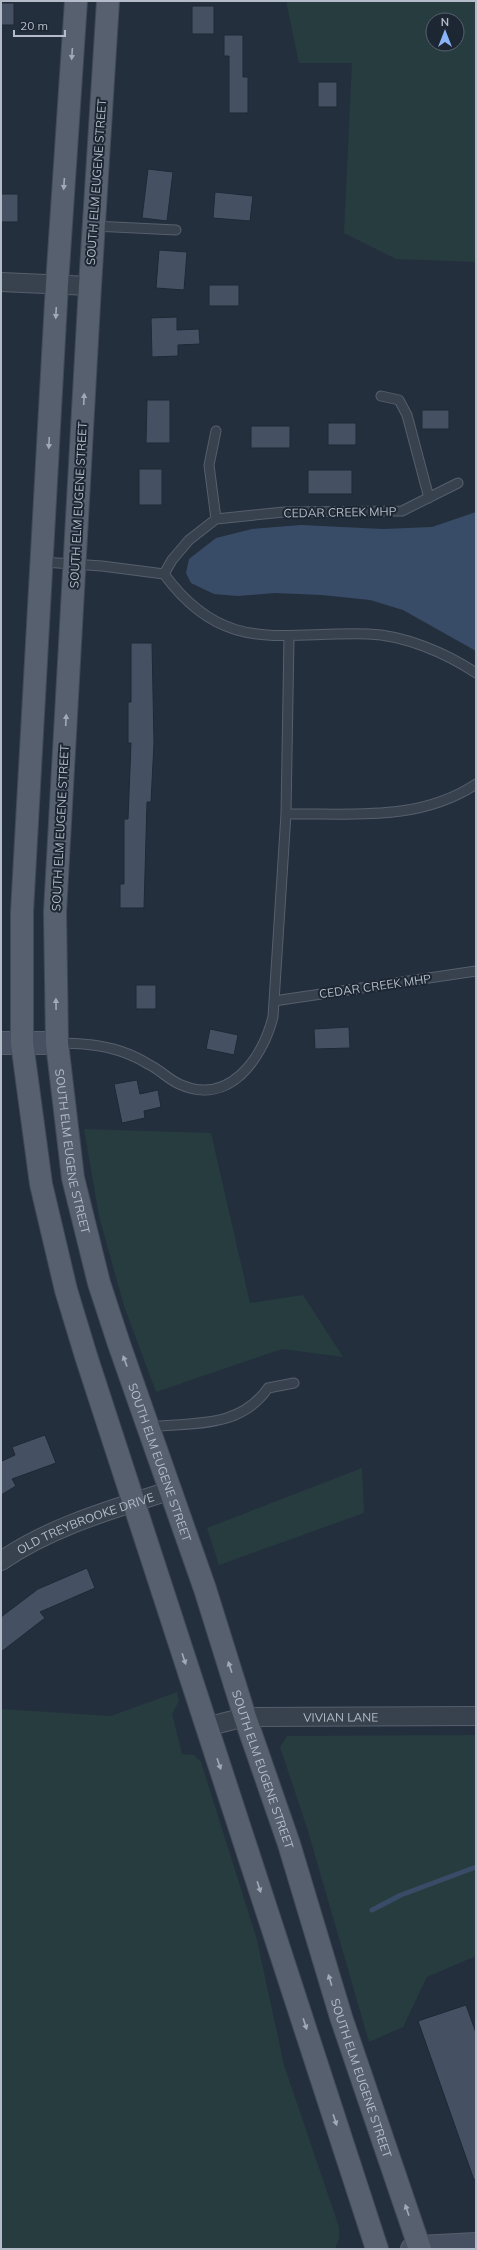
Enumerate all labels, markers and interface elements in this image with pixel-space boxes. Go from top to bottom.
scale bar [14,12,65,38]
north arrow [425,12,465,52]
text: N [441,15,449,29]
text: 20 m [20,18,48,33]
one-way arrow [69,48,76,60]
street label: SOUTH ELM EUGENE STREET [83,97,109,266]
one-way arrow [60,178,67,190]
one-way arrow [52,307,59,319]
one-way arrow [81,392,87,405]
street label: SOUTH ELM EUGENE STREET [66,421,90,589]
one-way arrow [46,437,52,450]
street label: CEDAR CREEK MHP [283,504,397,520]
one-way arrow [63,713,69,726]
street label: SOUTH ELM EUGENE STREET [48,744,72,912]
street label: CEDAR CREEK MHP [318,971,432,1001]
one-way arrow [53,997,59,1010]
street label: SOUTH ELM EUGENE STREET [53,1068,94,1236]
one-way arrow [122,1354,128,1366]
street label: SOUTH ELM EUGENE STREET [126,1381,195,1544]
street label: OLD TREYBROOKE DRIVE [14,1489,156,1557]
one-way arrow [182,1653,188,1665]
one-way arrow [226,1660,232,1672]
street label: SOUTH ELM EUGENE STREET [229,1688,298,1851]
street label: VIVIAN LANE [303,1709,378,1724]
one-way arrow [216,1758,222,1770]
one-way arrow [257,1882,263,1894]
one-way arrow [327,1974,333,1986]
street label: SOUTH ELM EUGENE STREET [328,1996,396,2160]
one-way arrow [302,2018,308,2030]
one-way arrow [333,2114,339,2126]
one-way arrow [403,2203,409,2215]

